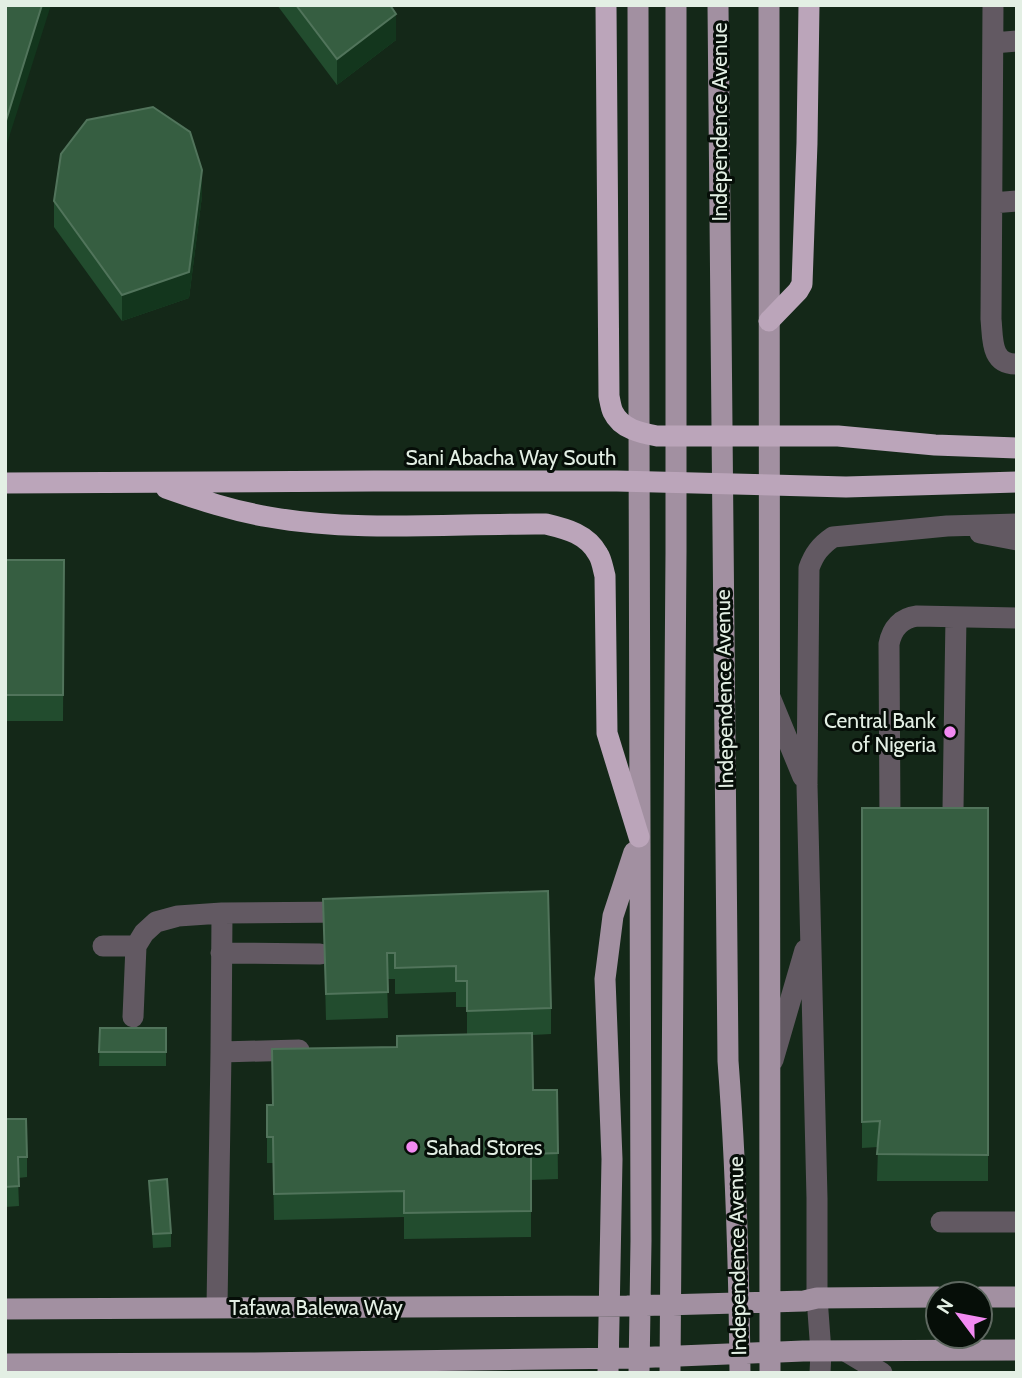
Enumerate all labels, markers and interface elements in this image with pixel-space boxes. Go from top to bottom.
street label: Independence Avenue [707,22,732,222]
street label: Sani Abacha Way South [406,445,616,470]
street label: Independence Avenue [710,589,738,789]
place label: Central Bank of Nigeria [824,708,937,757]
marker: Central Bank of Nigeria [942,724,958,740]
place label: Sahad Stores [426,1135,543,1160]
marker: Sahad Stores [404,1139,420,1155]
street label: Independence Avenue [723,1156,751,1356]
north arrow [924,1280,994,1350]
text: N [932,1294,958,1318]
street label: Tafawa Balewa Way [229,1295,403,1320]

